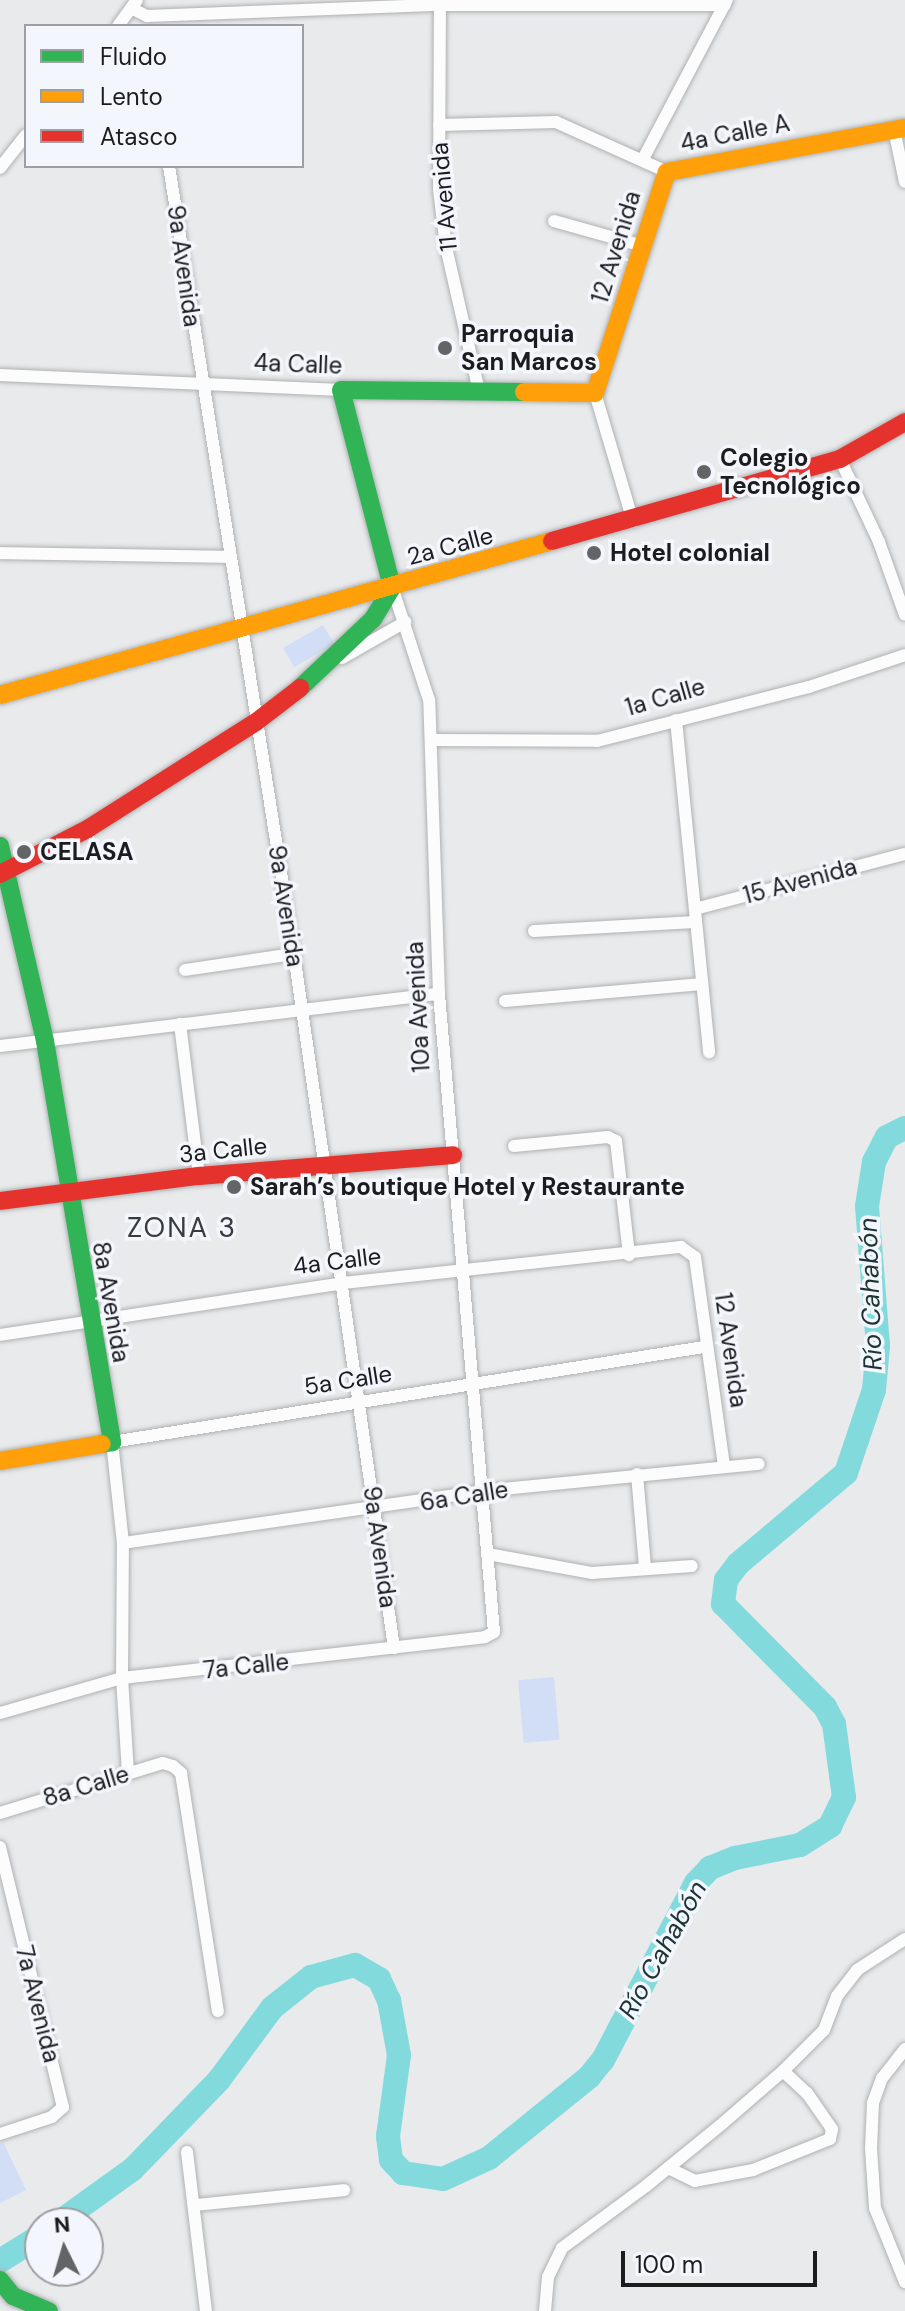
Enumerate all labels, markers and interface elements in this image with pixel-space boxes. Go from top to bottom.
legend [24,24,304,168]
text: Fluido [100,41,167,72]
text: Lento [100,81,163,112]
street label: 4a Calle A [678,108,792,158]
text: Atasco [100,121,177,152]
street label: 11 Avenida [425,141,463,253]
street label: 12 Avenida [585,187,647,307]
street label: 9a Avenida [161,203,207,329]
place label: Parroquia San Marcos [461,320,597,376]
marker: Parroquia San Marcos [436,339,454,357]
street label: 4a Calle [253,348,343,380]
place label: Colegio Tecnológico [720,444,861,500]
marker: Colegio Tecnológico [695,463,713,481]
street label: 2a Calle [404,521,496,571]
place label: Hotel colonial [610,539,770,567]
marker: Hotel colonial [585,544,603,562]
street label: 1a Calle [622,672,708,722]
place label: CELASA [40,838,134,866]
marker: CELASA [15,843,33,861]
street label: 9a Avenida [262,843,310,969]
street label: 15 Avenida [740,852,860,910]
street label: 10a Avenida [400,941,436,1073]
street label: 3a Calle [178,1131,268,1169]
place label: Sarah’s boutique Hotel y Restaurante [250,1173,685,1201]
marker: Sarah’s boutique Hotel y Restaurante [225,1178,243,1196]
district label: ZONA 3 [127,1211,237,1245]
water label: Río Cahabón [853,1217,889,1371]
street label: 8a Avenida [86,1239,136,1365]
street label: 4a Calle [291,1241,383,1281]
street label: 12 Avenida [709,1291,753,1409]
street label: 5a Calle [302,1359,394,1401]
street label: 6a Calle [418,1475,510,1517]
street label: 9a Avenida [357,1484,403,1610]
street label: 7a Calle [202,1647,290,1685]
street label: 8a Calle [39,1759,133,1813]
water label: Río Cahabón [612,1876,714,2024]
street label: 7a Avenida [10,1943,66,2065]
north arrow [24,2207,104,2287]
text: N [53,2209,71,2240]
scale bar [625,2235,821,2285]
text: 100 m [635,2249,703,2280]

